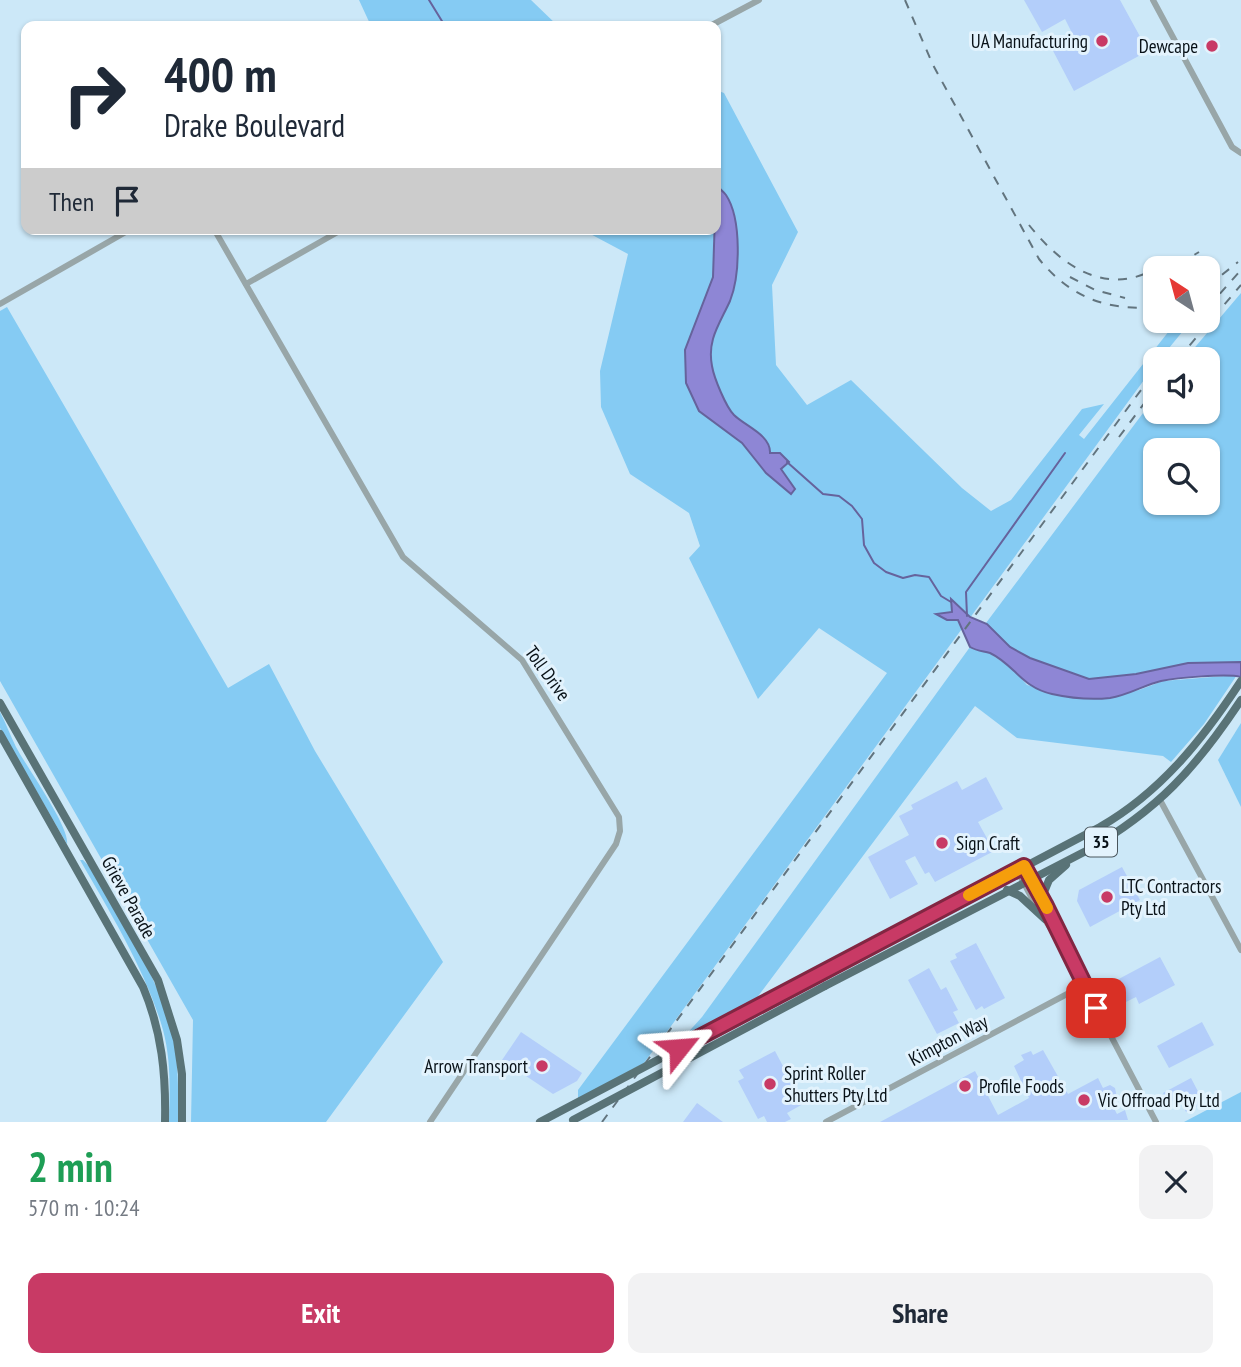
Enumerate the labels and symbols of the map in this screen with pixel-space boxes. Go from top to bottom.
place label: UA Manufacturing [971,29,1088,53]
marker: UA Manufacturing [1094,33,1110,49]
place label: Dewcape [1139,34,1198,58]
marker: Dewcape [1204,38,1220,54]
north arrow [1143,256,1220,332]
street label: Toll Drive [520,641,576,705]
road number: 35 [1085,828,1117,856]
place label: Sign Craft [956,831,1021,855]
marker: Sign Craft [934,835,950,851]
street label: Grieve Parade [97,852,161,942]
place label: LTC Contractors Pty Ltd [1121,874,1221,920]
marker: LTC Contractors Pty Ltd [1099,889,1115,905]
pin [1066,978,1126,1038]
street label: Kimpton Way [904,1009,993,1071]
position arrow [642,1011,716,1085]
place label: Arrow Transport [424,1054,529,1078]
marker: Arrow Transport [534,1058,550,1074]
place label: Sprint Roller Shutters Pty Ltd [784,1061,888,1107]
place label: Profile Foods [979,1074,1064,1098]
marker: Sprint Roller Shutters Pty Ltd [762,1076,778,1092]
marker: Profile Foods [957,1078,973,1094]
place label: Vic Offroad Pty Ltd [1097,1088,1220,1112]
marker: Vic Offroad Pty Ltd [1076,1092,1092,1108]

